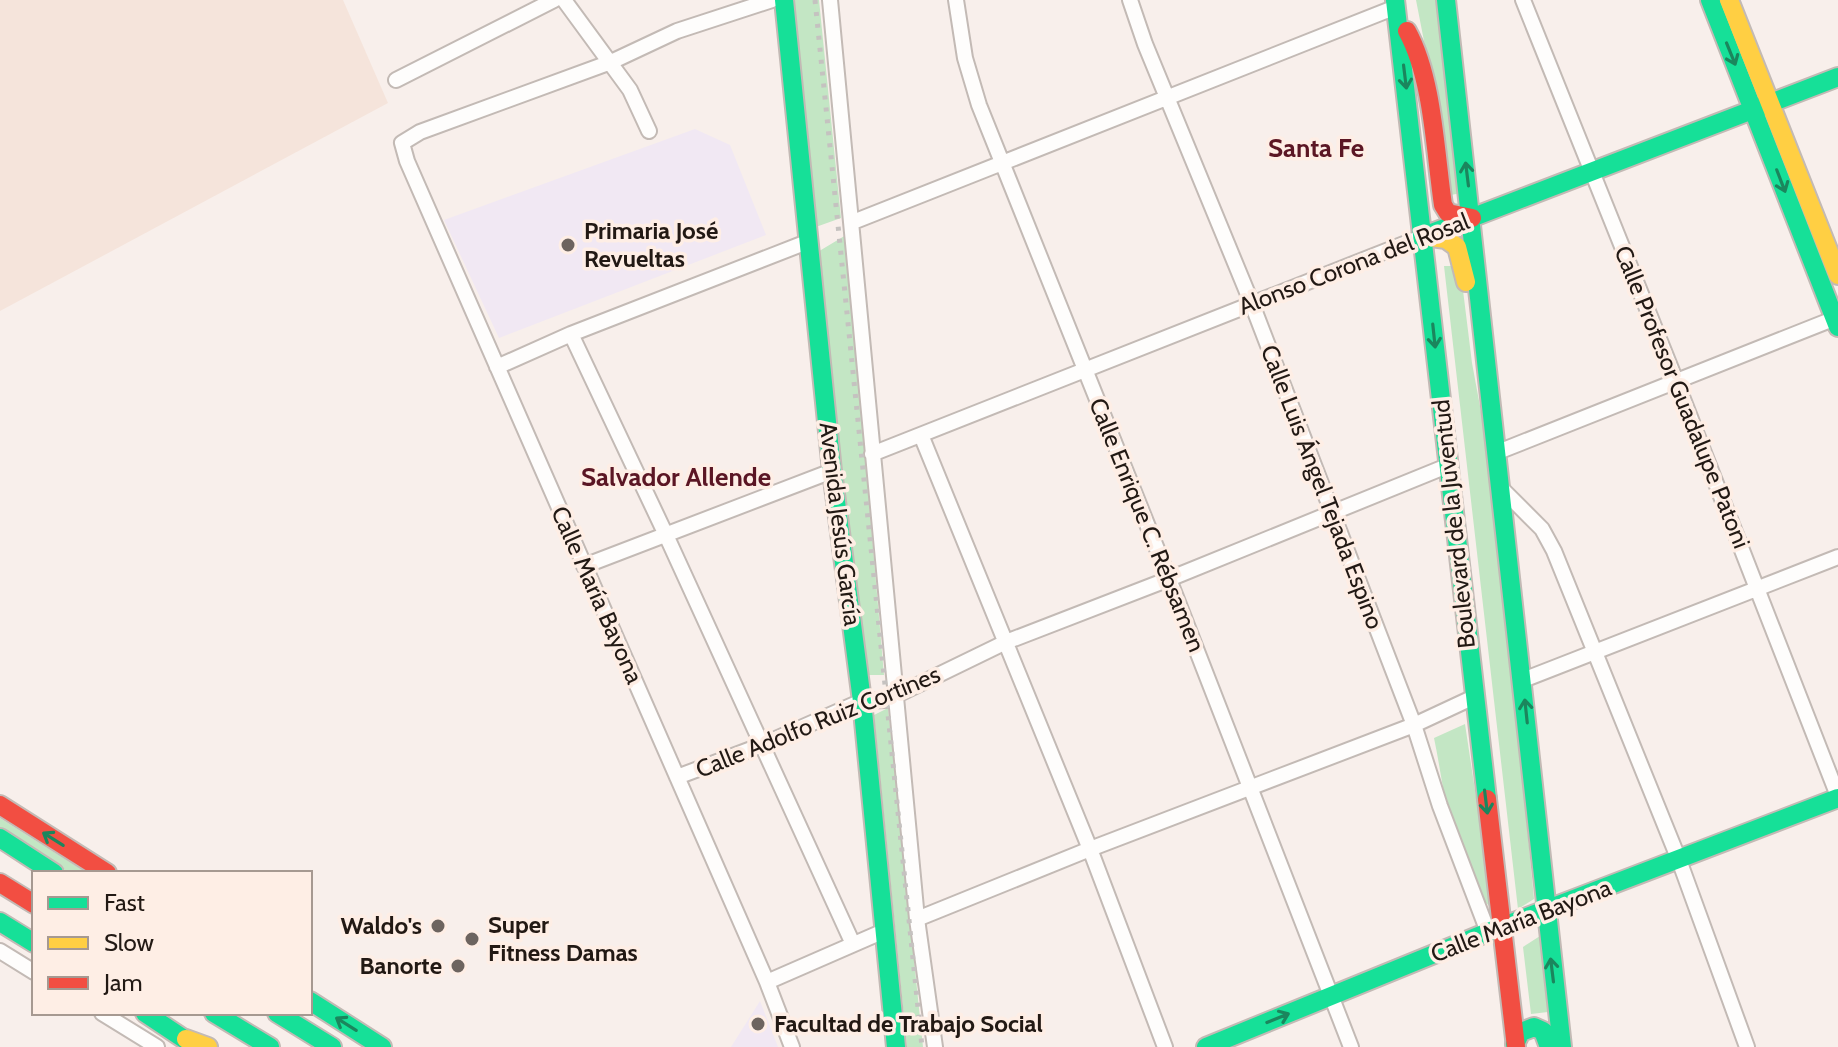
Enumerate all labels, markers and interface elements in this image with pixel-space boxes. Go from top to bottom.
one-way arrow [1725,41,1740,66]
one-way arrow [1397,64,1412,90]
district label: Santa Fe [1268,132,1364,164]
one-way arrow [1459,162,1474,187]
one-way arrow [1775,169,1789,193]
street label: Alonso Corona del Rosal [1234,206,1474,321]
place label: Primaria José Revueltas [584,216,718,273]
marker: Primaria José Revueltas [559,236,577,254]
street label: Calle Profesor Guadalupe Patoni [1608,241,1757,552]
one-way arrow [1426,322,1441,349]
street label: Calle Luis Ángel Tejada Espino [1255,341,1390,633]
street label: Calle Enrique C. Rébsamen [1083,394,1212,656]
street label: Boulevard de la Juventud [1426,398,1481,650]
street label: Avenida Jesús García [814,420,867,628]
district label: Salvador Allende [581,461,771,493]
street label: Calle María Bayona [545,502,650,688]
street label: Calle Adolfo Ruiz Cortines [691,659,944,784]
one-way arrow [1518,698,1533,725]
one-way arrow [1479,789,1494,814]
one-way arrow [43,831,65,848]
legend [32,871,312,1015]
street label: Calle María Bayona [1426,873,1616,968]
text: Fast [104,888,145,917]
place label: Super Fitness Damas [488,910,638,967]
place label: Waldo's [340,911,422,940]
marker: Waldo's [429,917,447,935]
text: Slow [104,928,154,957]
marker: Super Fitness Damas [463,930,481,948]
place label: Banorte [360,951,442,980]
marker: Banorte [449,957,467,975]
one-way arrow [1545,957,1560,983]
text: Jam [103,968,142,997]
place label: Facultad de Trabajo Social [774,1009,1043,1038]
one-way arrow [1265,1009,1290,1024]
marker: Facultad de Trabajo Social [749,1015,767,1033]
one-way arrow [335,1016,358,1032]

